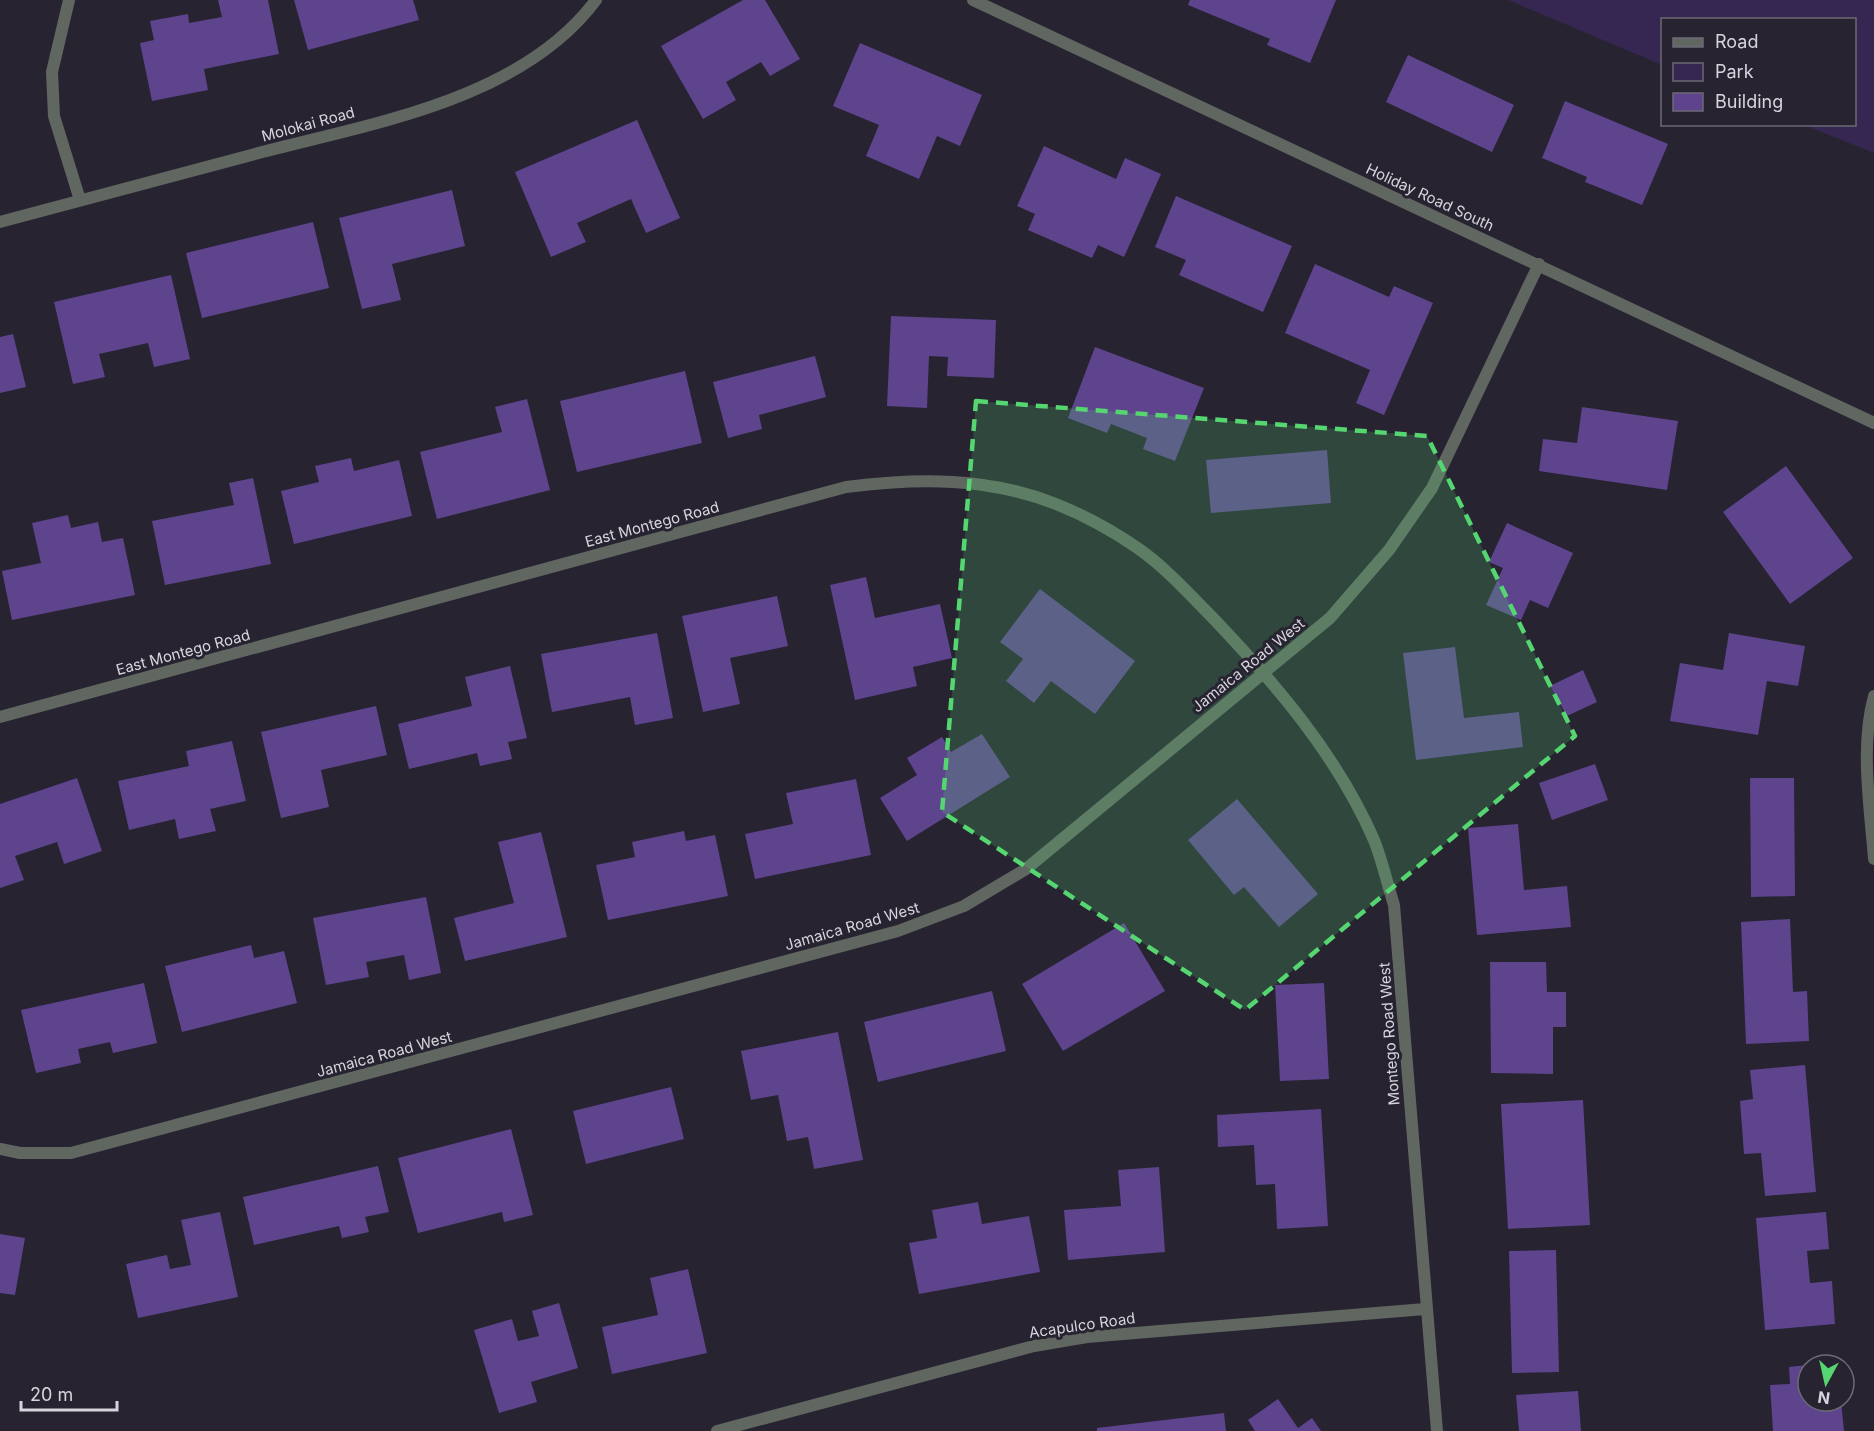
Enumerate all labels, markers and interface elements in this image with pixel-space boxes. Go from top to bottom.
legend [1661,18,1856,126]
text: Road [1715,31,1758,52]
text: Park [1715,61,1754,82]
text: Building [1715,91,1783,112]
street label: Molokai Road [259,102,357,146]
street label: Holiday Road South [1363,159,1497,235]
street label: East Montego Road [583,497,721,551]
street label: Jamaica Road West [1188,614,1308,716]
street label: East Montego Road [114,625,252,679]
street label: Jamaica Road West [782,898,922,954]
street label: Montego Road West [1375,962,1403,1106]
street label: Jamaica Road West [314,1027,454,1081]
street label: Acapulco Road [1028,1308,1136,1342]
north arrow [1796,1353,1856,1413]
scale bar [21,1374,117,1412]
text: 20 m [30,1384,73,1405]
text: N [1816,1387,1831,1409]

